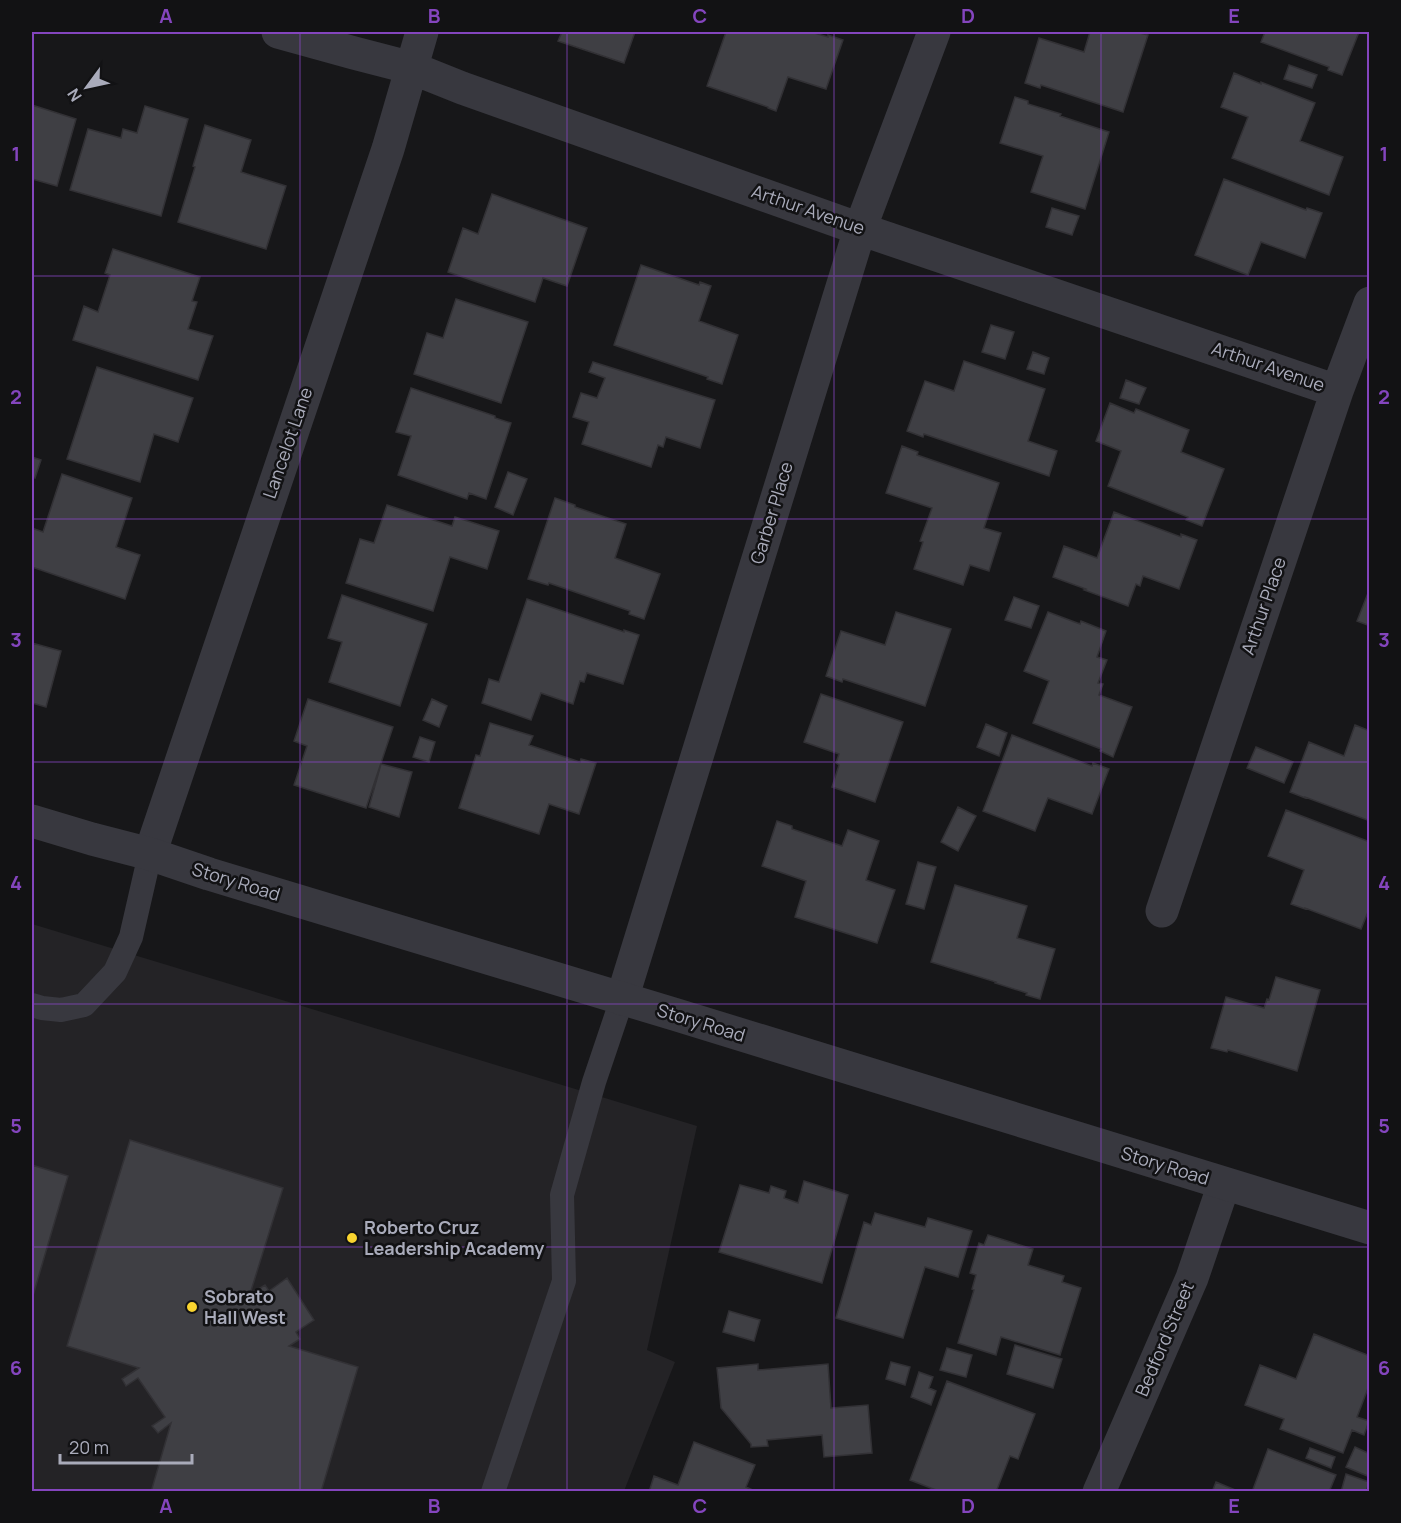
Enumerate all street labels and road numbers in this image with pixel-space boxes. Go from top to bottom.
street label: Arthur Avenue [749,178,868,240]
street label: Arthur Avenue [1209,335,1328,397]
street label: Lancelot Lane [257,384,317,501]
street label: Garber Place [744,459,798,567]
street label: Arthur Place [1235,554,1291,658]
street label: Story Road [189,856,283,906]
street label: Story Road [654,997,748,1047]
street label: Story Road [1118,1140,1212,1190]
street label: Bedford Street [1129,1278,1199,1400]

